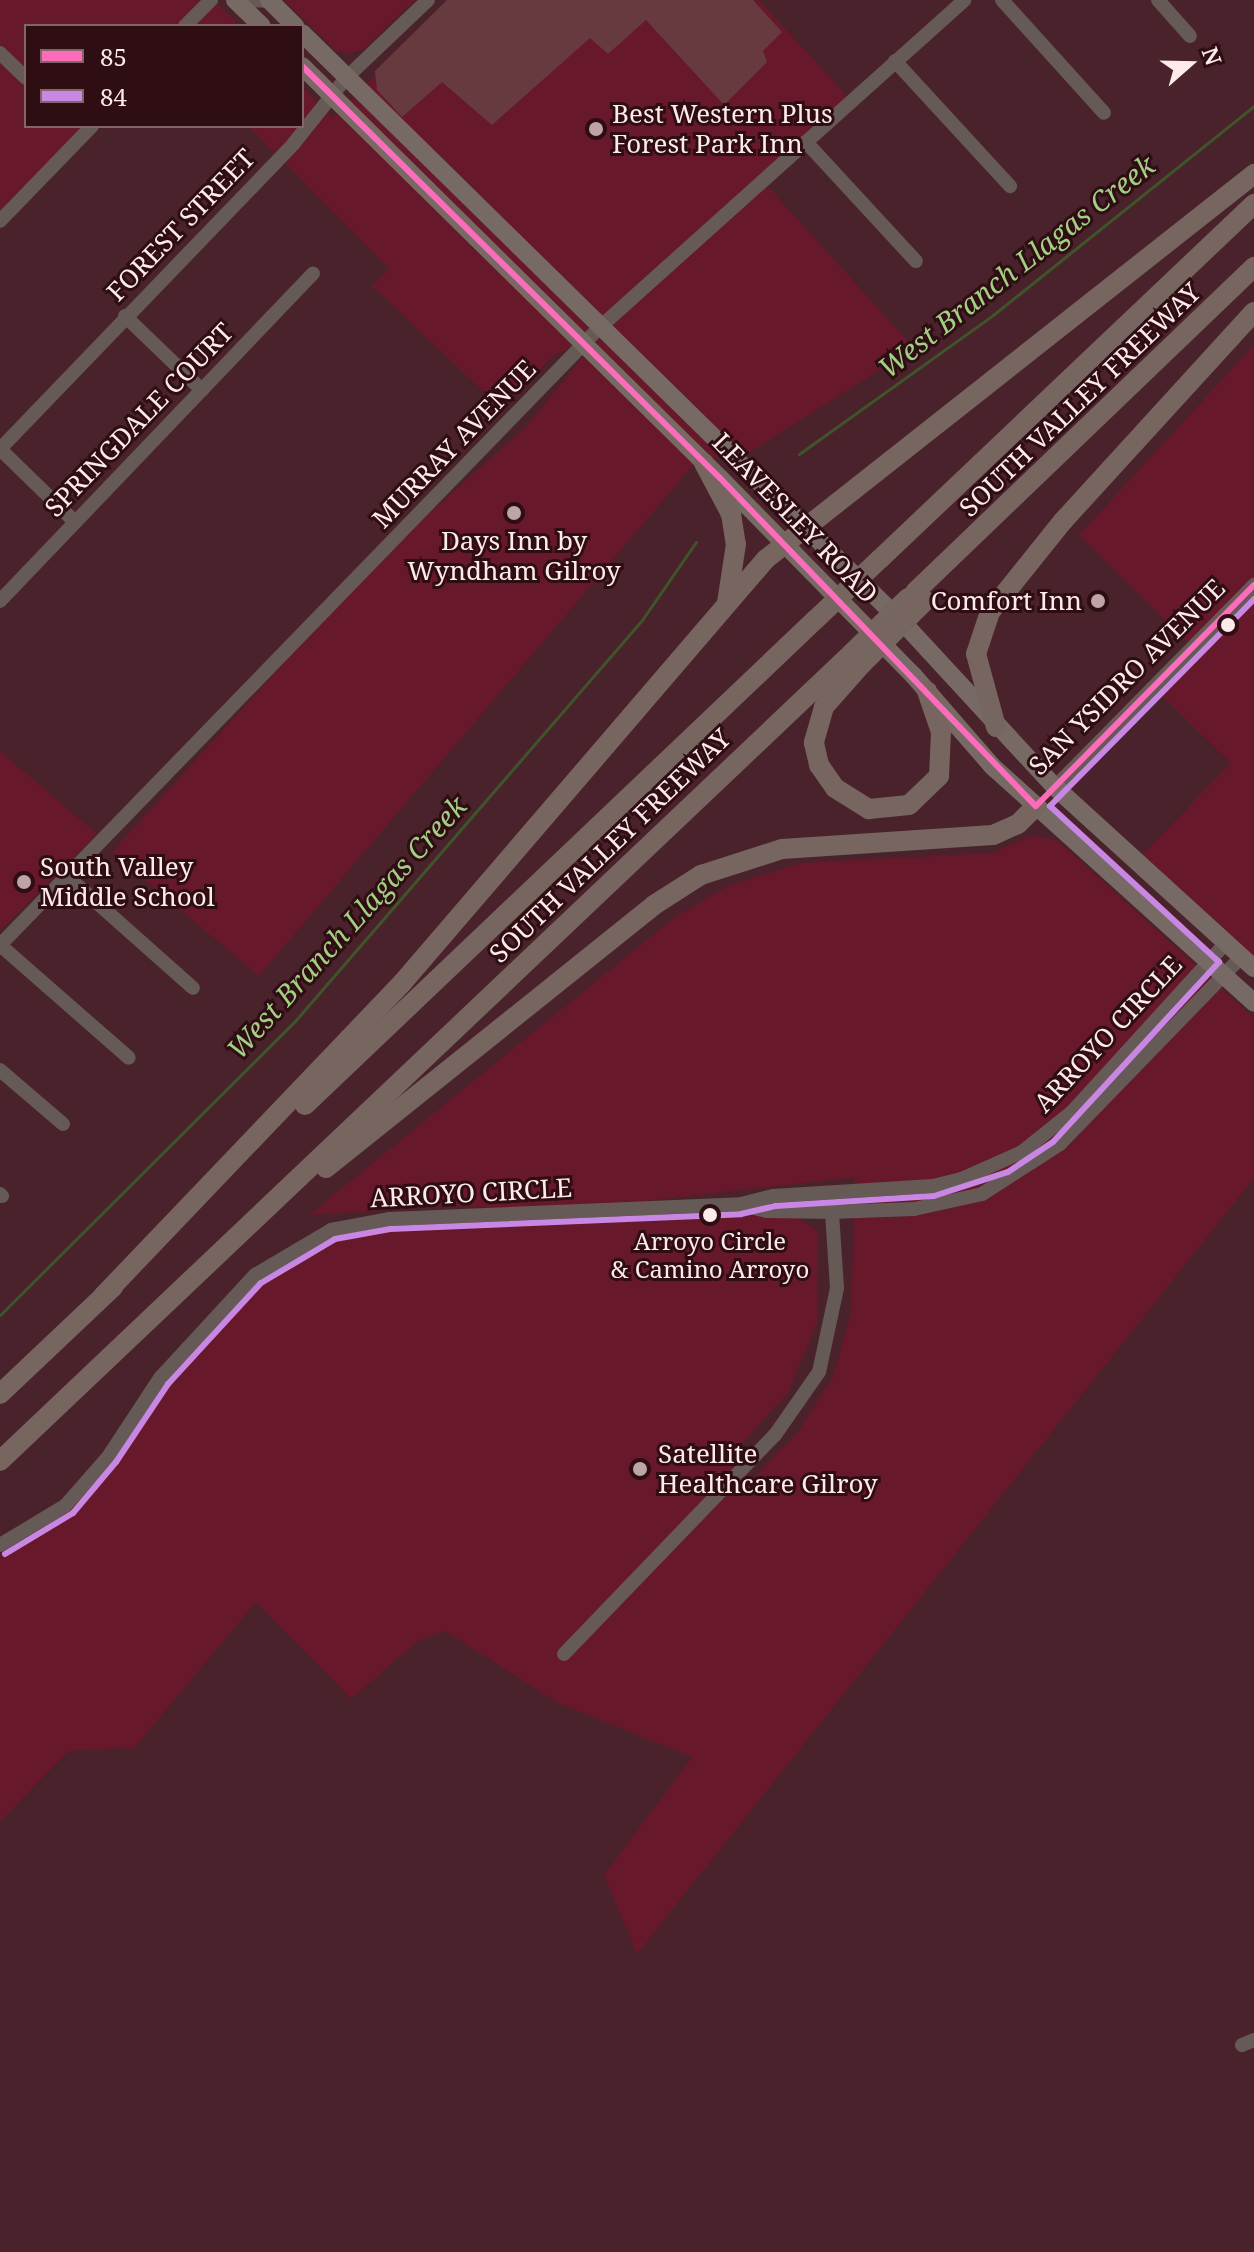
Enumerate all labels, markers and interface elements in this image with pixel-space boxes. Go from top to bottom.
legend [24,24,304,128]
north arrow [1150,24,1230,104]
text: 85 [100,40,127,73]
text: N [1195,43,1230,69]
text: 84 [100,80,127,113]
place label: Best Western Plus Forest Park Inn [612,98,833,160]
marker: Best Western Plus Forest Park Inn [587,120,605,138]
street label: FOREST STREET [101,143,261,307]
water label: West Branch Llagas Creek [871,148,1161,384]
street label: SOUTH VALLEY FREEWAY [953,277,1207,523]
street label: SPRINGDALE COURT [38,317,240,523]
street label: MURRAY AVENUE [366,354,542,534]
street label: LEAVESLEY ROAD [706,427,884,609]
marker: Days Inn by Wyndham Gilroy [505,504,523,522]
place label: Days Inn by Wyndham Gilroy [407,525,621,586]
street label: SAN YSIDRO AVENUE [1023,573,1231,781]
place label: Comfort Inn [931,585,1082,617]
marker: Comfort Inn [1089,592,1107,610]
unlabelled marker [1220,617,1236,633]
street label: SOUTH VALLEY FREEWAY [483,723,737,969]
water label: West Branch Llagas Creek [219,789,473,1065]
place label: South Valley Middle School [40,851,215,912]
marker: South Valley Middle School [15,873,33,891]
street label: ARROYO CIRCLE [1028,949,1188,1119]
street label: ARROYO CIRCLE [369,1172,573,1214]
marker: Arroyo Circle & Camino Arroyo [702,1207,718,1223]
place label: Arroyo Circle & Camino Arroyo [611,1227,809,1283]
place label: Satellite Healthcare Gilroy [658,1438,878,1500]
marker: Satellite Healthcare Gilroy [629,1458,651,1480]

